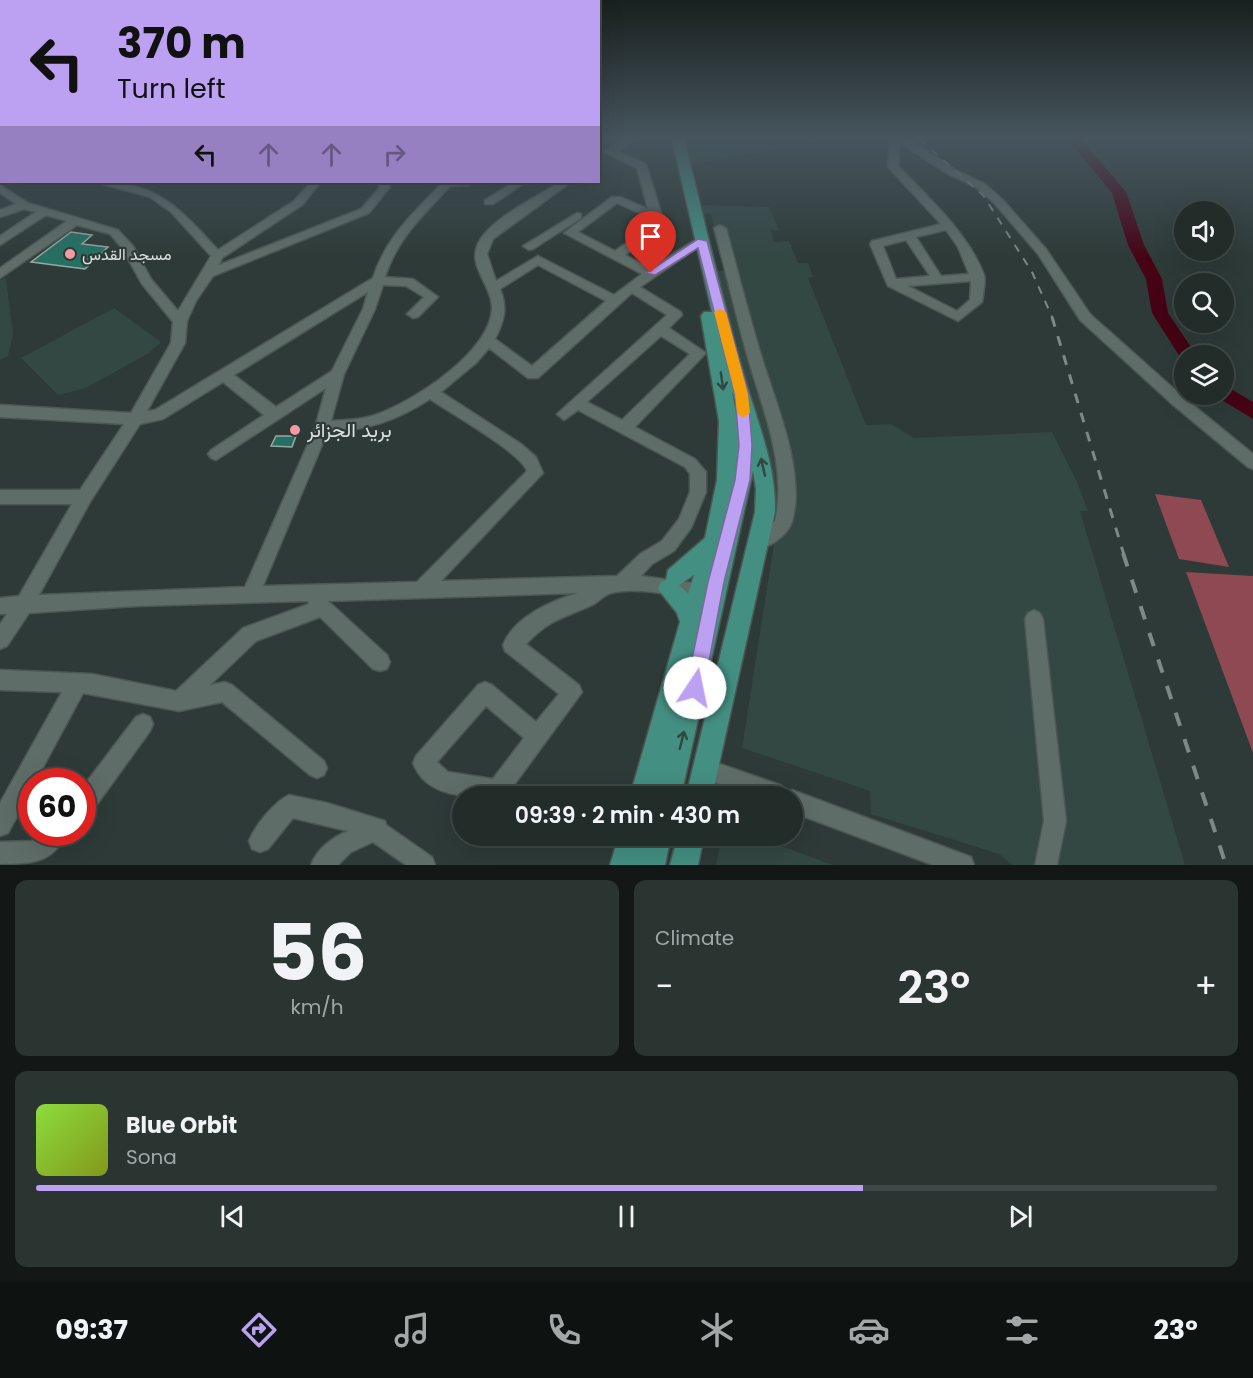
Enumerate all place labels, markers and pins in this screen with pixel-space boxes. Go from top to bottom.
pin [625,211,676,273]
place label: مسجد القدس [82,243,171,266]
marker: مسجد القدس [63,247,77,261]
place label: بريد الجزائر [306,416,392,444]
marker: بريد الجزائر [288,423,302,437]

